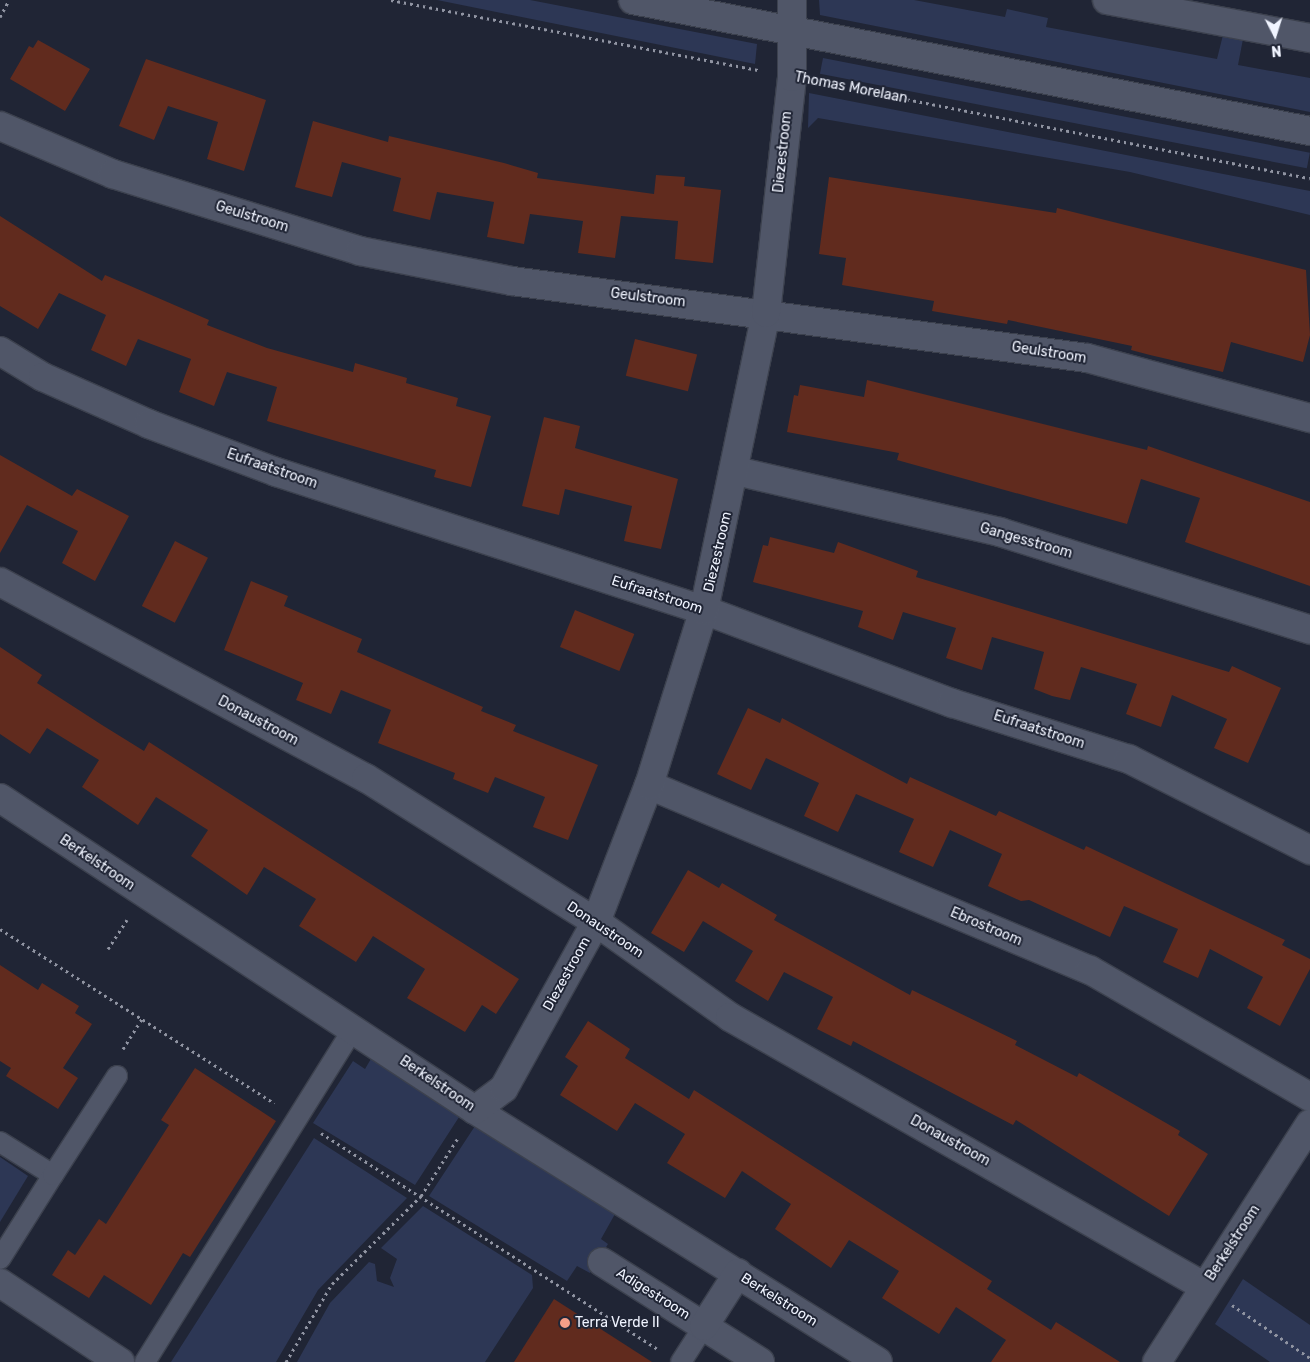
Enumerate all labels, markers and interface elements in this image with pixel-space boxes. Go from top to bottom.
north arrow [1250,10,1300,60]
text: N [1271,42,1282,59]
street label: Thomas Morelaan [793,69,909,107]
street label: Diezestroom [770,110,796,194]
street label: Geulstroom [213,198,291,236]
street label: Geulstroom [610,285,686,311]
street label: Geulstroom [1010,339,1088,367]
street label: Eufraatstroom [225,446,319,492]
street label: Diezestroom [701,510,735,594]
street label: Gangesstroom [978,520,1074,562]
street label: Eufraatstroom [609,572,705,618]
street label: Donaustroom [215,693,301,749]
street label: Eufraatstroom [991,707,1087,753]
street label: Berkelstroom [56,832,138,894]
street label: Donaustroom [564,898,646,962]
street label: Ebrostroom [948,904,1024,950]
street label: Diezestroom [540,934,594,1014]
street label: Berkelstroom [396,1053,478,1115]
street label: Donaustroom [907,1112,993,1170]
street label: Berkelstroom [1202,1202,1264,1284]
street label: Adigestroom [613,1265,693,1323]
street label: Berkelstroom [738,1270,820,1330]
place label: Terra Verde II [575,1315,660,1331]
marker: Terra Verde II [559,1317,571,1329]

